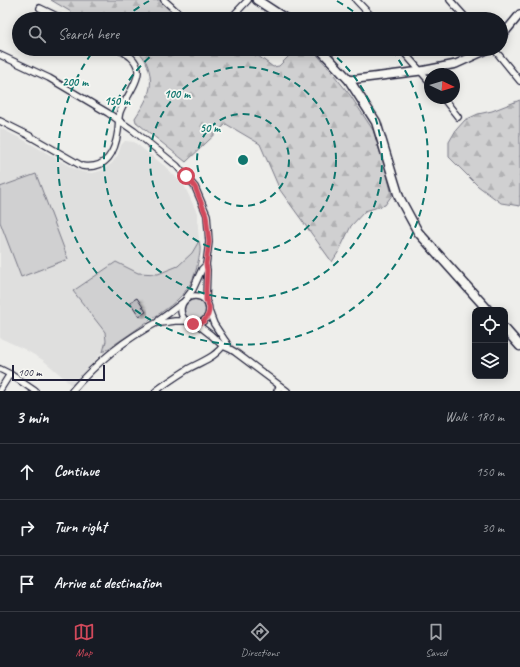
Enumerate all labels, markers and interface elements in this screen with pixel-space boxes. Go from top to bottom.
search box [12,12,508,56]
icon: search [26,23,48,45]
text: Search here [58,25,119,44]
north arrow [424,68,460,104]
text: 200 m [62,74,89,90]
text: 100 m [164,86,191,102]
text: 150 m [104,93,131,109]
text: 50 m [200,120,221,136]
centre of rings [236,153,250,167]
route start [177,167,195,185]
map controls [472,307,508,379]
button: locate [472,307,508,343]
route end [184,315,202,333]
button: layers [472,343,508,379]
scale bar [12,363,105,382]
text: 100 m [18,365,42,379]
text: 3 min [16,407,49,428]
text: Walk · 180 m [445,409,504,425]
icon: ahead [16,461,38,483]
text: Continue [54,462,99,481]
text: 150 m [476,464,504,480]
icon: right [16,517,38,539]
text: Turn right [54,518,107,537]
text: 30 m [482,520,504,536]
icon: arrive [16,573,38,595]
text: Arrive at destination [54,574,161,593]
tab: Map [73,621,95,659]
tab: Directions [241,621,279,659]
tab: Saved [425,621,447,659]

